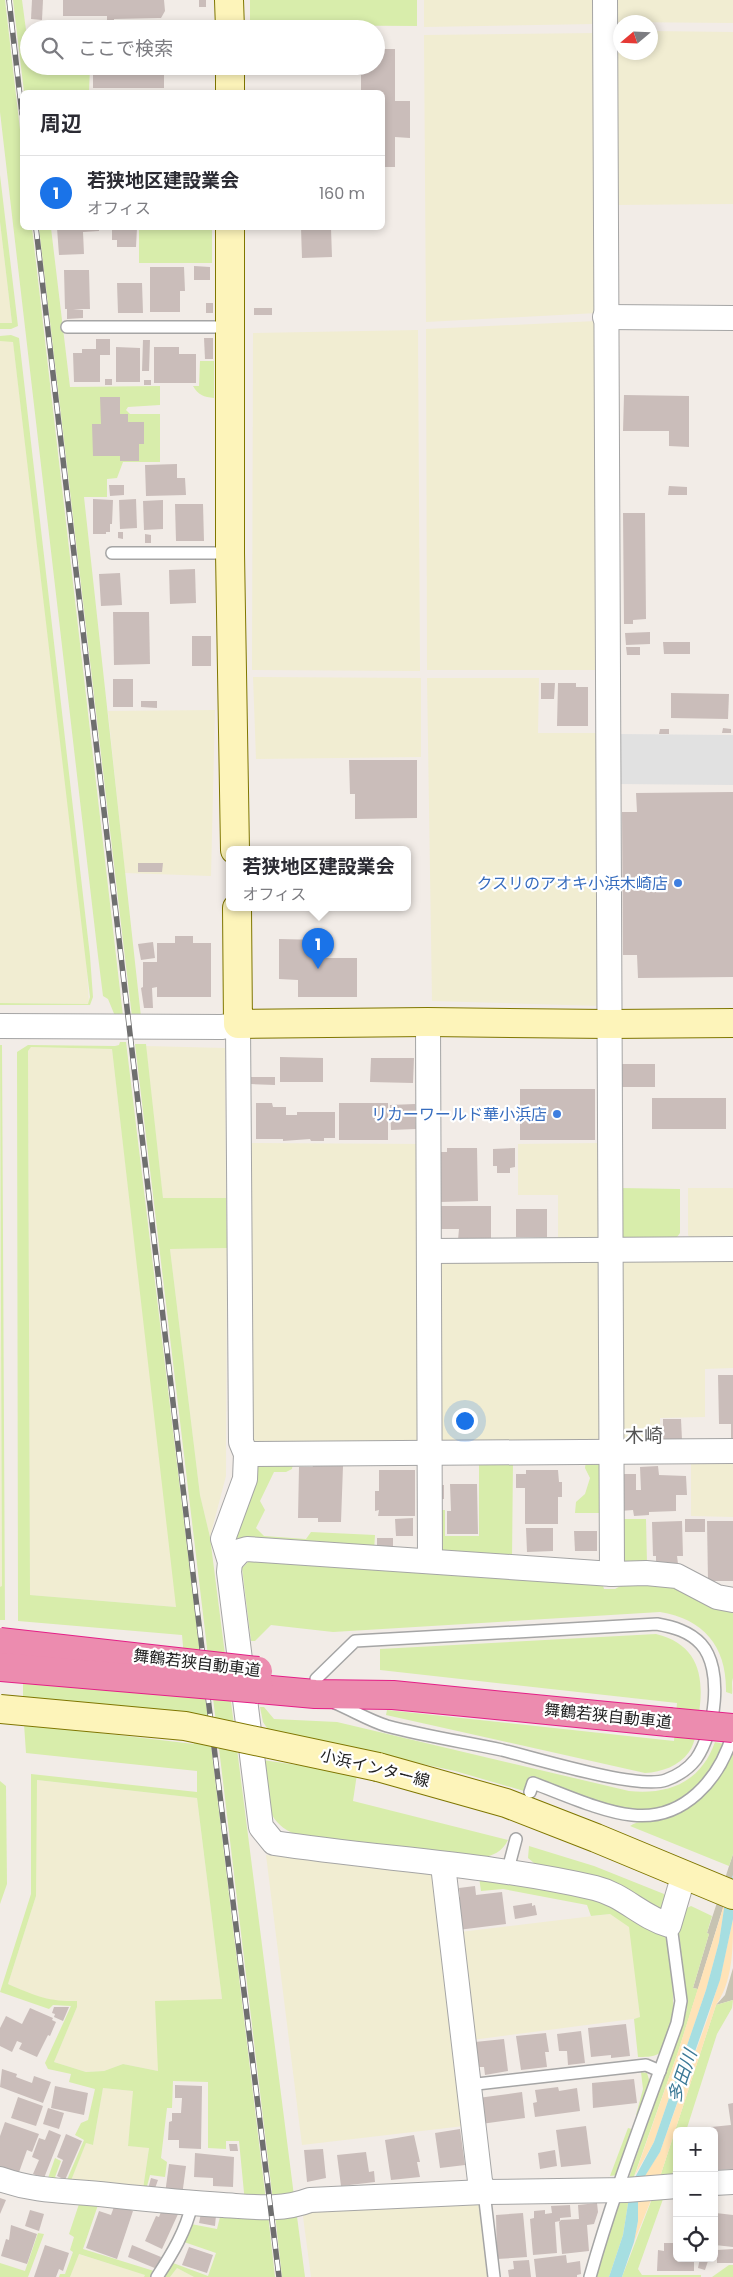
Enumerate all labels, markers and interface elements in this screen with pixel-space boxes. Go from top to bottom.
north arrow [613,15,658,60]
search box [20,20,385,75]
icon: search [38,34,66,62]
text: ここで検索 [78,35,173,62]
text: 周辺 [40,109,82,138]
text: 若狭地区建設業会 [87,167,239,194]
text: 1 [53,182,59,205]
text: 160 m [319,182,365,205]
text: オフィス [87,197,151,220]
popup [226,846,411,911]
text: 若狭地区建設業会 [242,853,395,880]
place label: クスリのアオキ小浜木崎店 [476,872,668,895]
marker: クスリのアオキ小浜木崎店 [672,877,684,889]
text: オフィス [242,883,306,906]
pin: 1 [302,928,334,969]
place label: リカーワールド華小浜店 [371,1103,547,1126]
marker: リカーワールド華小浜店 [551,1108,563,1120]
your location [452,1408,478,1434]
district label: 木崎 [625,1422,663,1449]
street label: 舞鶴若狭自動車道 [132,1644,262,1682]
street label: 舞鶴若狭自動車道 [543,1698,673,1734]
street label: 小浜インター線 [318,1743,432,1793]
water label: 多田川 [661,2045,703,2106]
map controls [673,2127,718,2262]
button: + [673,2127,718,2172]
button: − [673,2172,718,2217]
button: locate [673,2217,718,2262]

